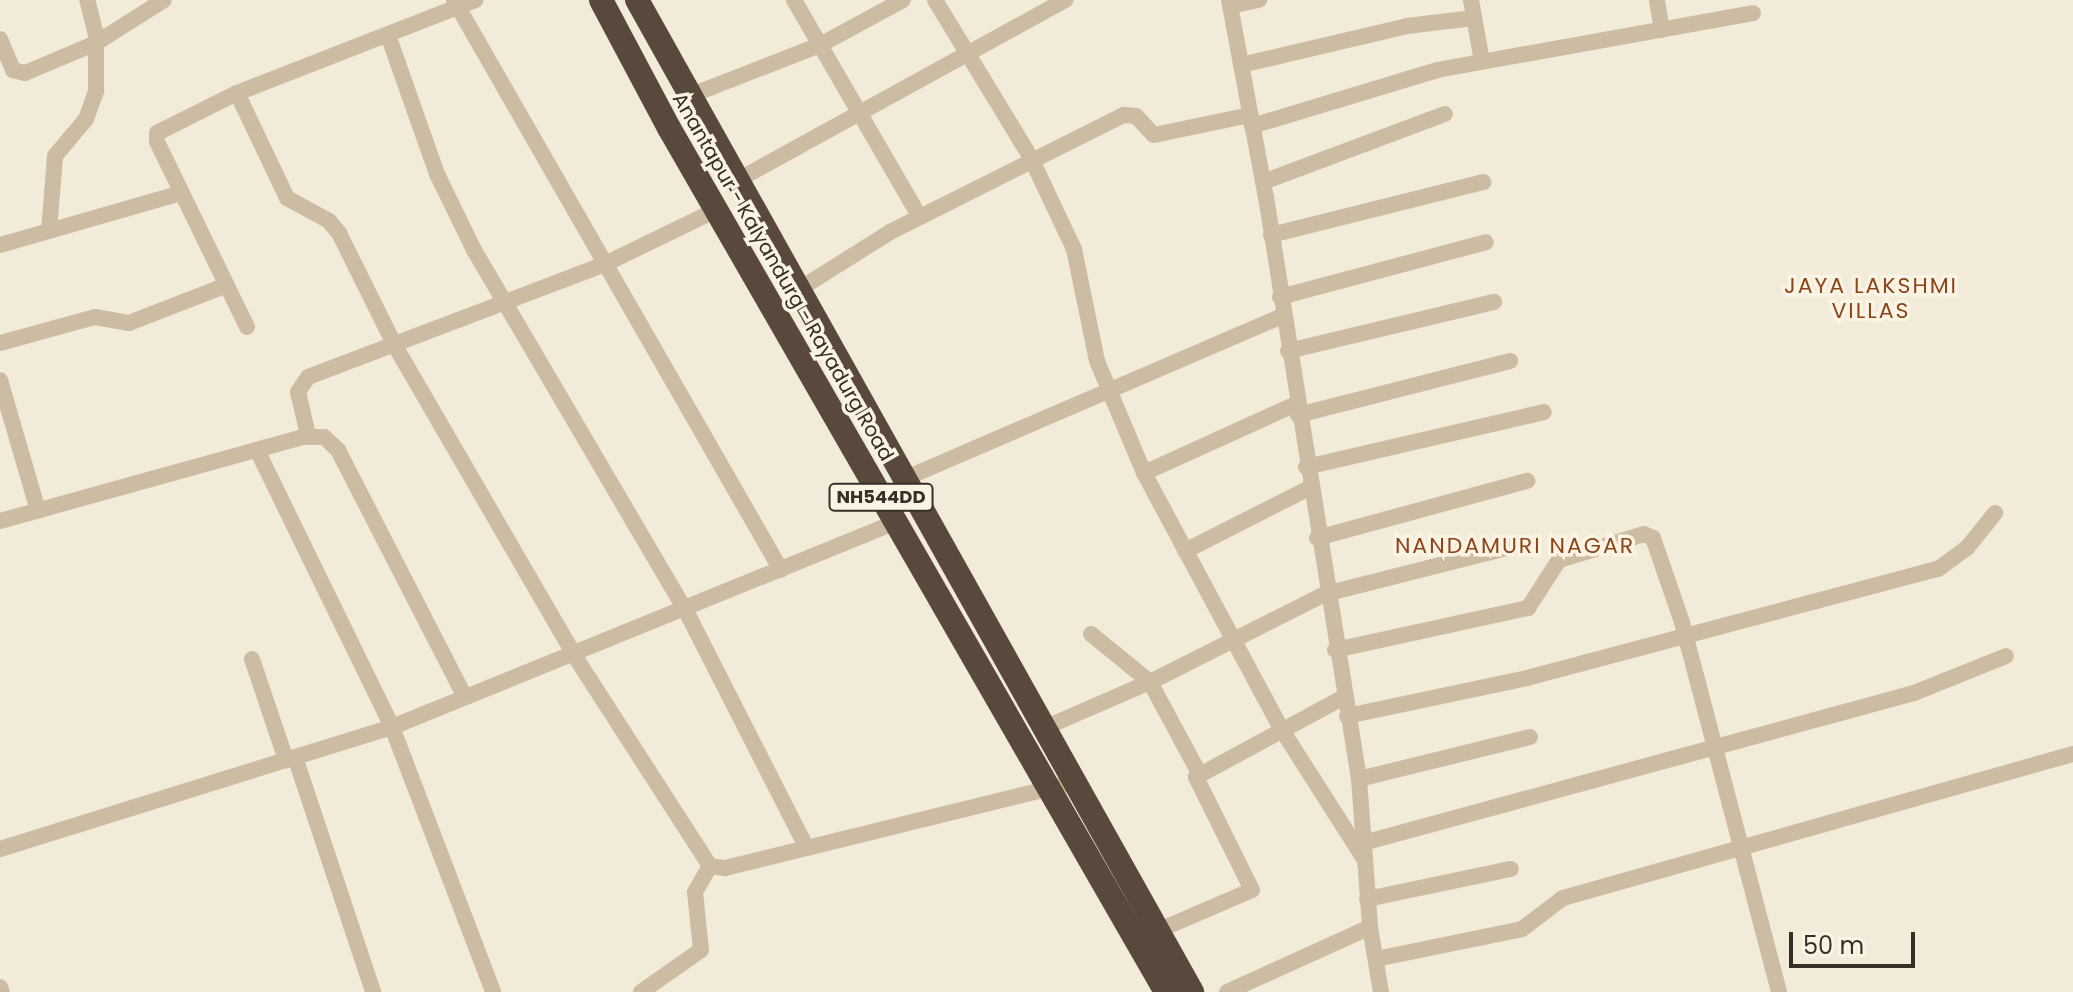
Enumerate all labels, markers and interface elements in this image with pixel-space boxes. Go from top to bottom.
street label: Anantapur - Kalyandurg - Rayadurg Road [667,89,899,465]
district label: JAYA LAKSHMI VILLAS [1784,272,1958,324]
road number: NH544DD [827,483,935,511]
district label: NANDAMURI NAGAR [1395,533,1635,559]
scale bar [1793,916,1919,966]
text: 50 m [1803,929,1864,962]

